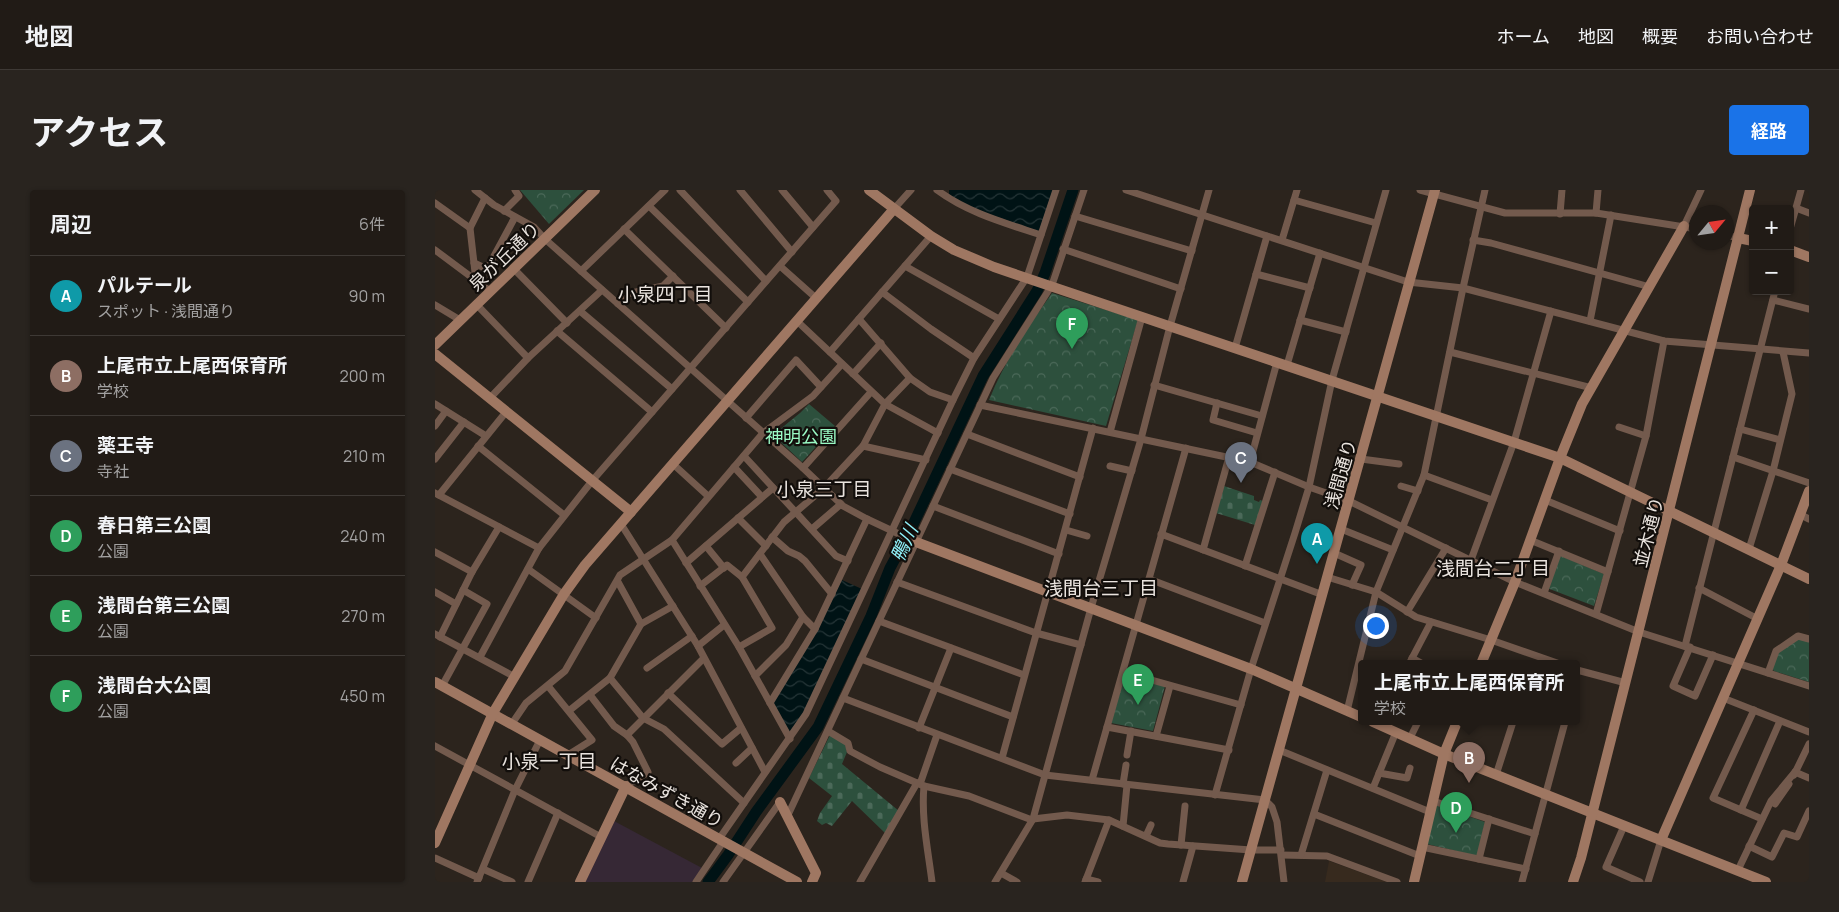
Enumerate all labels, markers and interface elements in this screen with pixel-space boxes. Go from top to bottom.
text: 地図 [25,19,73,52]
text: ホーム [1497,24,1550,48]
text: 地図 [1578,24,1614,48]
text: 概要 [1642,24,1678,48]
text: お問い合わせ [1706,24,1814,48]
button: 経路 [1729,105,1809,155]
text: アクセス [30,108,168,156]
north arrow [1689,205,1734,250]
map controls [1749,205,1794,295]
button: + [1749,205,1794,250]
text: 周辺 [50,210,92,238]
text: 6件 [359,213,385,235]
street label: 泉が丘通り [463,216,545,296]
button: − [1749,250,1794,295]
text: パルテール [97,272,192,298]
district label: 小泉四丁目 [617,281,713,307]
text: A [61,285,71,307]
text: 90 m [349,285,385,307]
text: スポット · 浅間通り [97,300,235,322]
pin: F [1056,308,1088,349]
text: 上尾市立上尾西保育所 [97,352,287,378]
text: B [61,365,71,387]
text: 200 m [340,365,385,387]
text: 学校 [97,380,129,402]
park label: 神明公園 [765,424,837,448]
text: 薬王寺 [97,432,154,458]
street label: 浅間通り [1319,436,1361,512]
pin: C [1225,442,1257,483]
text: C [60,445,72,467]
text: 210 m [343,445,385,467]
text: 寺社 [97,460,129,482]
district label: 小泉三丁目 [776,476,872,502]
street label: 並木通り [1628,494,1668,570]
text: 春日第三公園 [97,512,211,538]
water label: 鴨川 [884,518,925,566]
pin: A [1301,523,1333,564]
text: D [60,525,72,547]
text: 240 m [340,525,385,547]
text: 公園 [97,540,129,562]
district label: 浅間台二丁目 [1436,555,1550,581]
district label: 浅間台三丁目 [1044,575,1158,601]
text: 浅間台第三公園 [97,592,230,618]
text: E [61,605,71,627]
text: 270 m [341,605,385,627]
your location [1363,613,1389,639]
text: 公園 [97,620,129,642]
popup [1358,660,1580,725]
pin: E [1122,664,1154,705]
text: 上尾市立上尾西保育所 [1374,669,1564,695]
text: 浅間台大公園 [97,672,211,698]
text: F [62,685,70,707]
text: 450 m [340,685,385,707]
text: 学校 [1374,697,1406,719]
text: 公園 [97,700,129,722]
pin: B [1453,742,1485,783]
district label: 小泉一丁目 [501,748,597,774]
street label: はなみずき通り [606,751,728,833]
pin: D [1440,792,1472,833]

